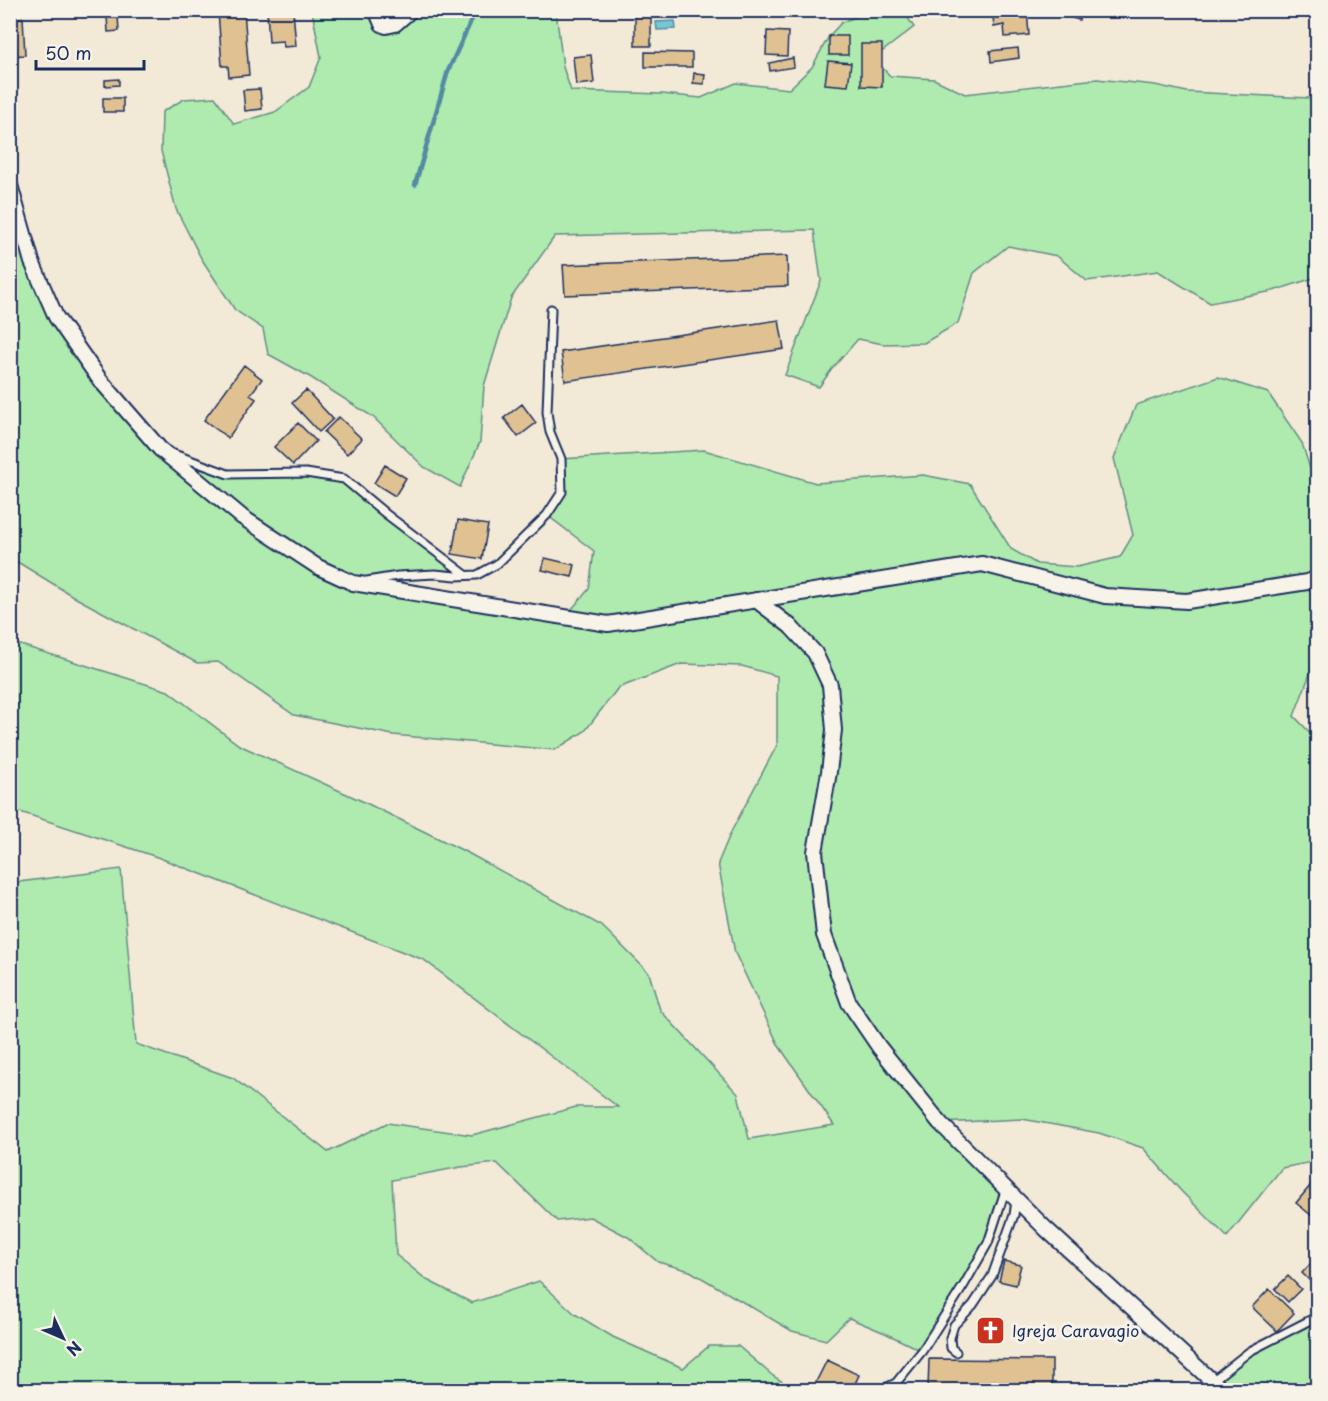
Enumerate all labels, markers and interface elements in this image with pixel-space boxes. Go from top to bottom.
scale bar [36,33,144,71]
text: 50 m [45,39,92,66]
north arrow [33,1308,93,1368]
church icon: Igreja Caravagio [975,1314,1007,1346]
place label: Igreja Caravagio [1012,1318,1139,1342]
text: N [61,1336,88,1362]

